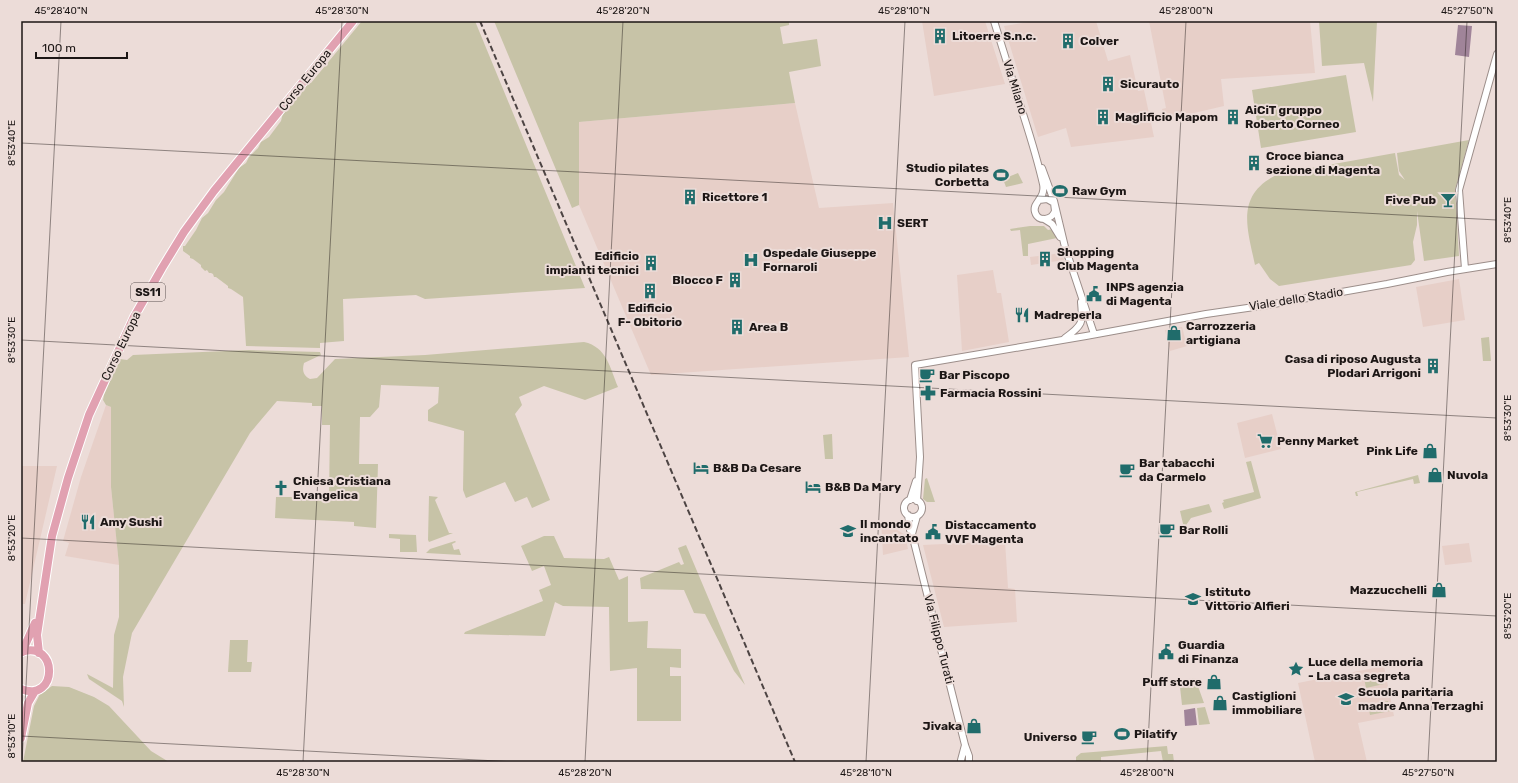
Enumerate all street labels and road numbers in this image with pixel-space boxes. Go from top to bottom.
street label: Corso Europa [276,46,334,114]
street label: Via Milano [1000,58,1030,116]
road number: SS11 [131,283,165,301]
street label: Viale dello Stadio [1248,285,1344,313]
street label: Corso Europa [98,309,144,383]
street label: Via Filippo Turati [921,593,957,685]

